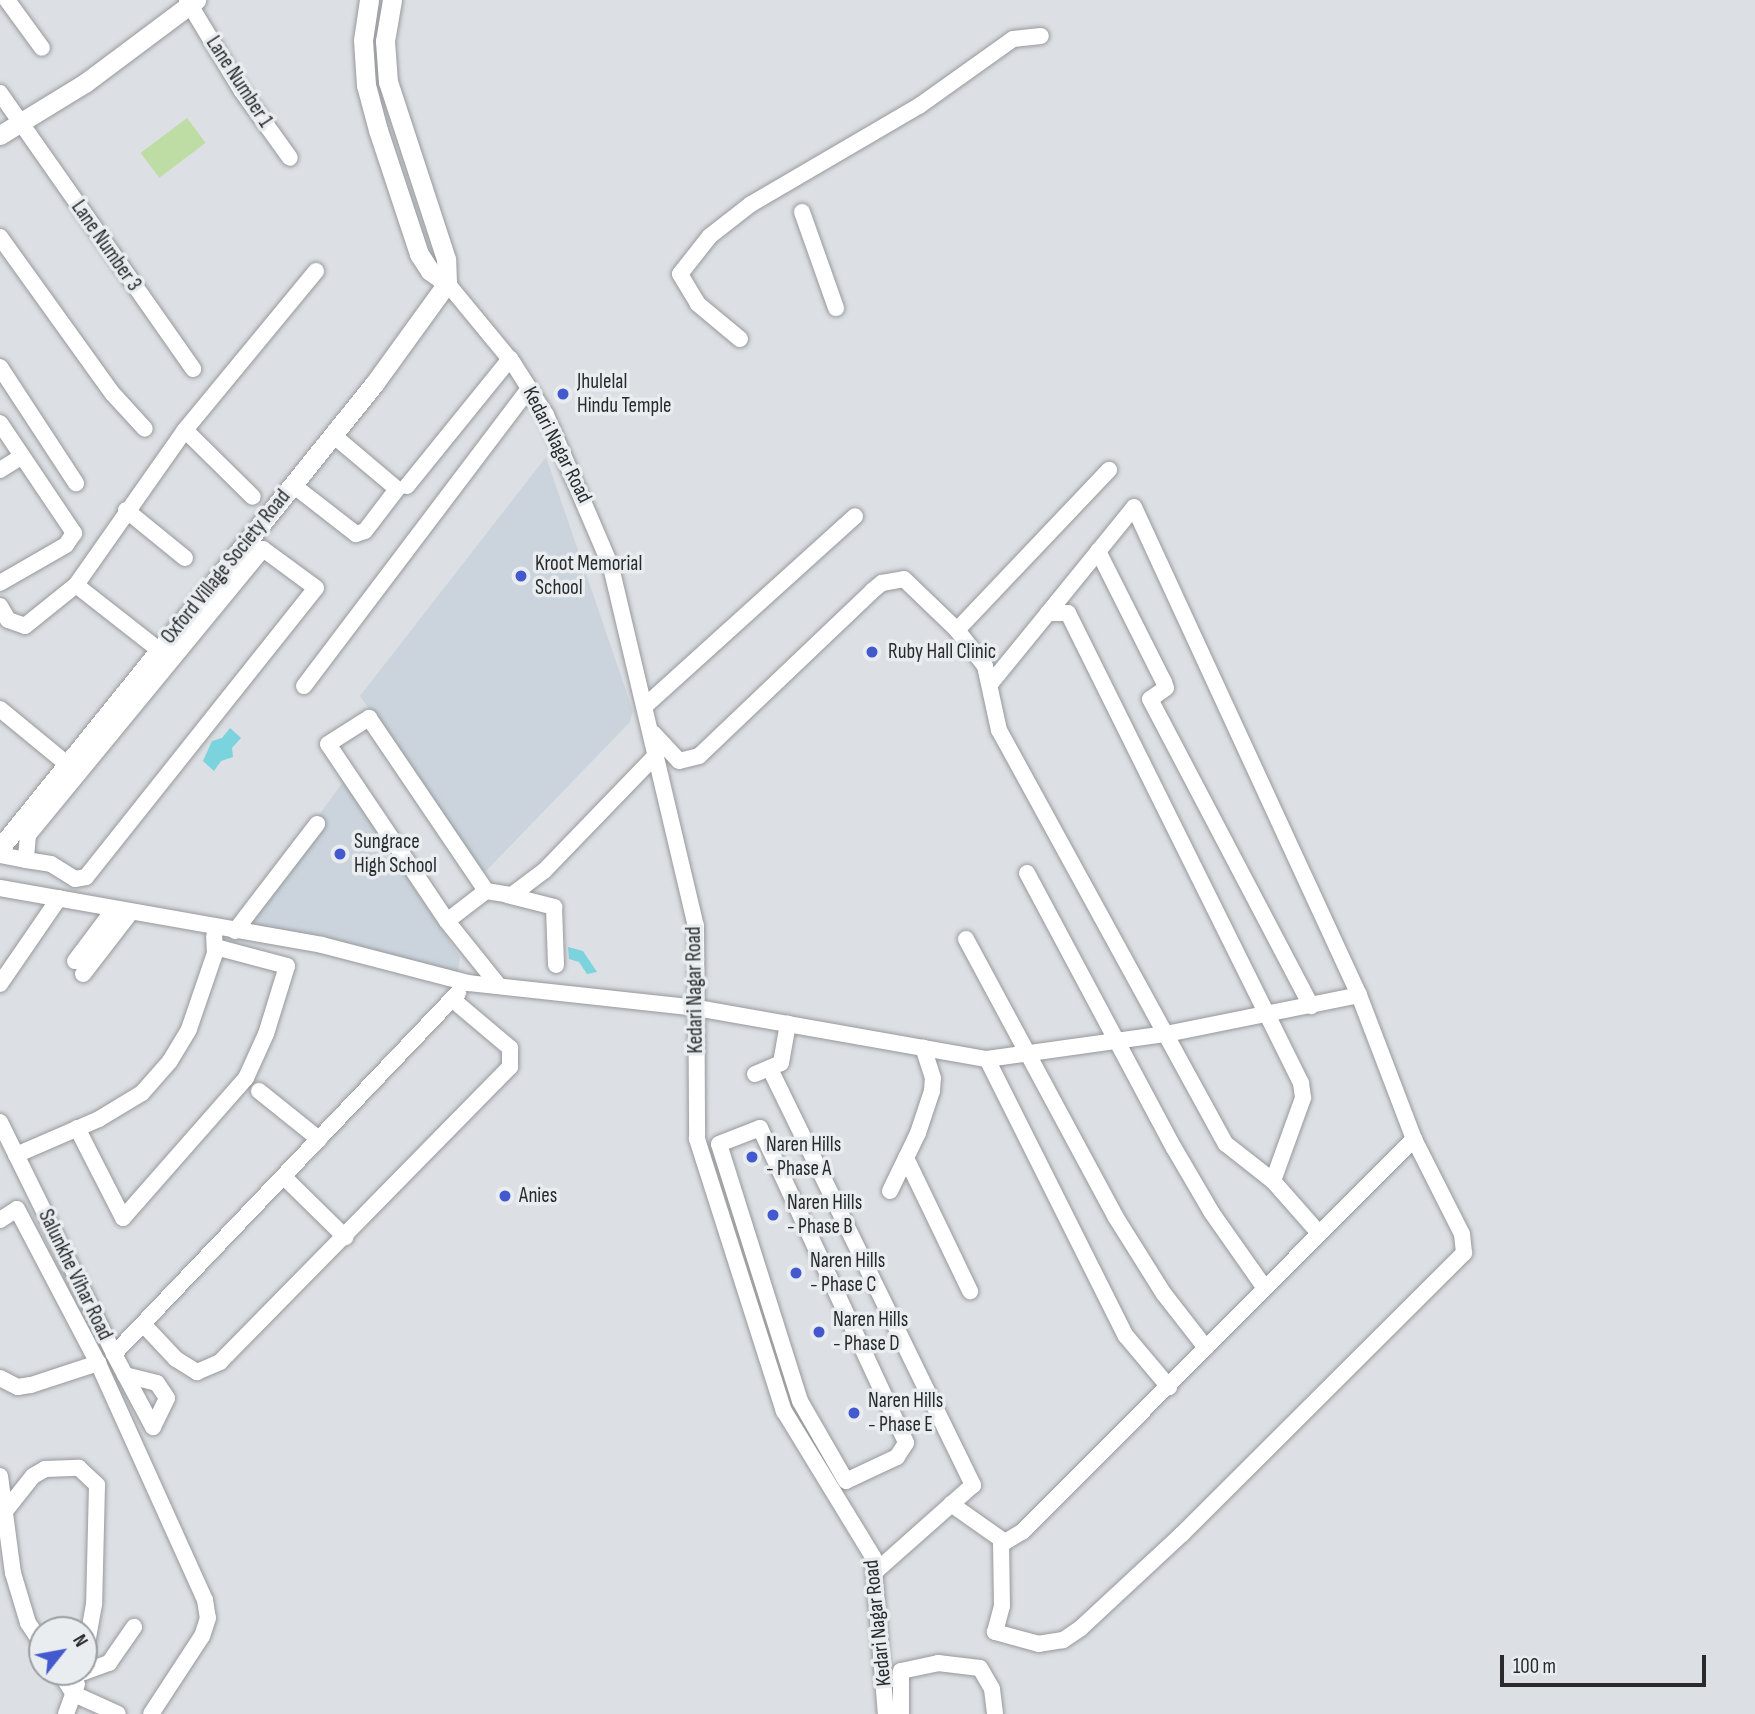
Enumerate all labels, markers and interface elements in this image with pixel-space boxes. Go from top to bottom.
street label: Lane Number 1 [200,32,278,132]
street label: Lane Number 3 [66,196,146,296]
place label: Jhulelal Hindu Temple [577,369,672,419]
street label: Kedari Nagar Road [517,383,597,507]
marker: Jhulelal Hindu Temple [555,386,571,402]
street label: Oxford Village Society Road [156,485,296,649]
place label: Kroot Memorial School [535,551,642,601]
marker: Kroot Memorial School [513,568,529,584]
place label: Ruby Hall Clinic [888,639,996,665]
marker: Ruby Hall Clinic [862,642,882,662]
place label: Sungrace High School [354,829,437,879]
marker: Sungrace High School [332,846,348,862]
street label: Kedari Nagar Road [681,926,709,1054]
place label: Naren Hills - Phase A [766,1132,841,1182]
marker: Naren Hills - Phase A [744,1149,760,1165]
place label: Anies [519,1183,557,1209]
marker: Anies [497,1188,513,1204]
place label: Naren Hills - Phase B [787,1190,862,1240]
street label: Salunkhe Vihar Road [32,1206,118,1344]
marker: Naren Hills - Phase B [765,1207,781,1223]
place label: Naren Hills - Phase C [810,1248,885,1298]
marker: Naren Hills - Phase C [788,1265,804,1281]
place label: Naren Hills - Phase D [833,1307,908,1357]
marker: Naren Hills - Phase D [811,1324,827,1340]
place label: Naren Hills - Phase E [868,1388,943,1438]
marker: Naren Hills - Phase E [846,1405,862,1421]
street label: Kedari Nagar Road [859,1559,897,1687]
north arrow [28,1616,98,1686]
text: N [67,1631,92,1651]
scale bar [1503,1640,1710,1684]
text: 100 m [1513,1654,1556,1679]

